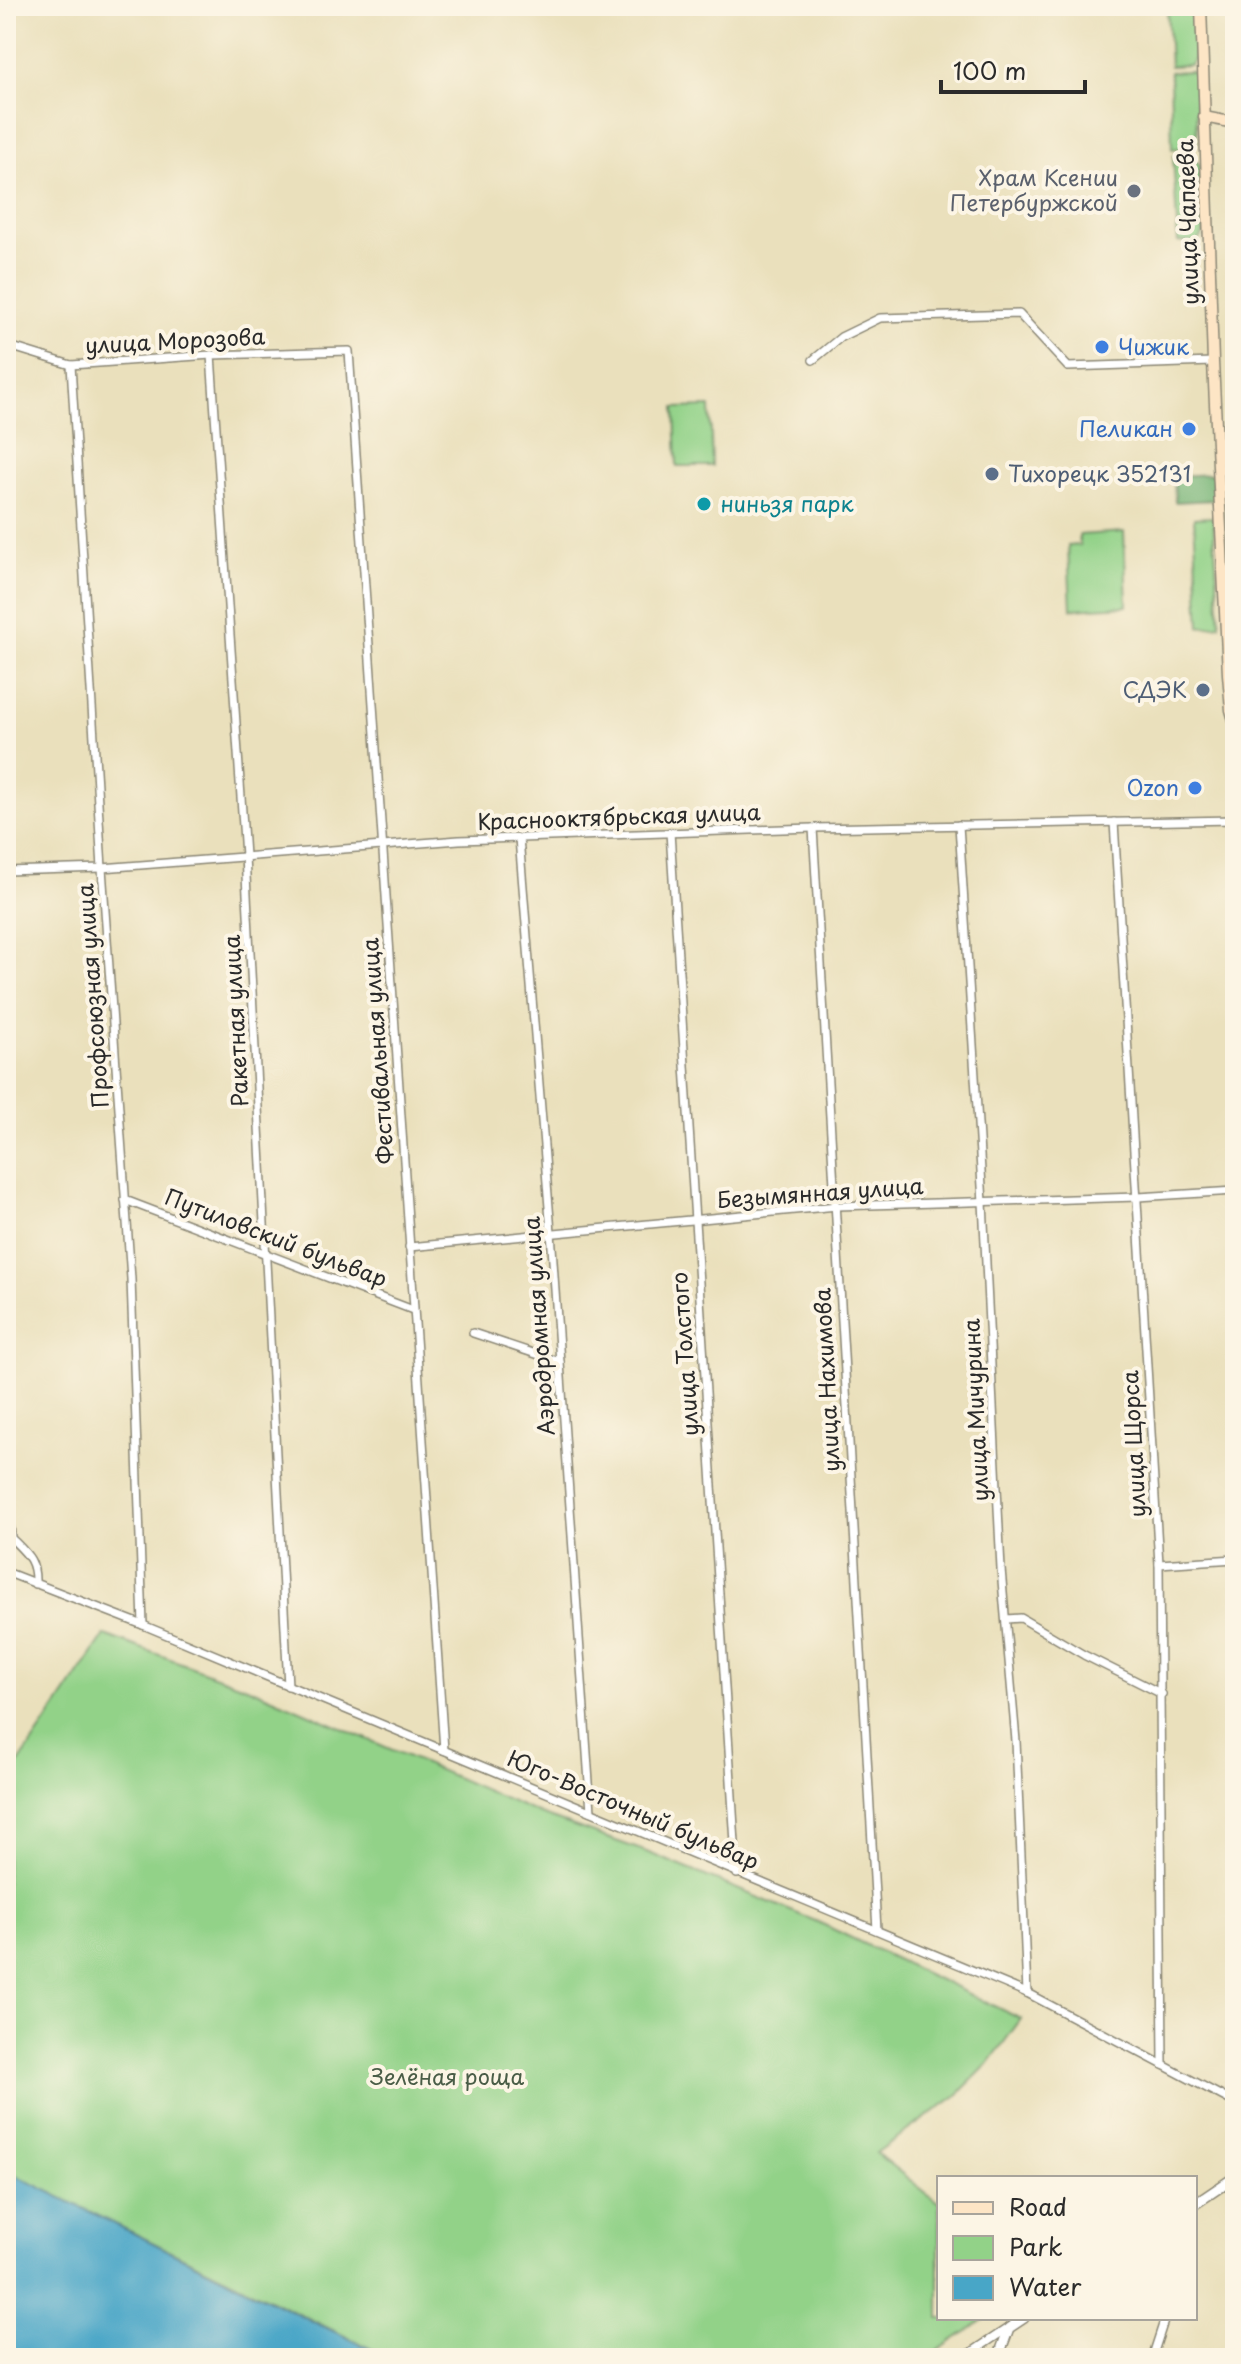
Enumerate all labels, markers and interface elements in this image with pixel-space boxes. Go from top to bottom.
scale bar [941,44,1085,94]
text: 100 m [953,52,1026,88]
street label: улица Чапаева [1167,138,1206,306]
place label: Храм Ксении Петербуржской [950,160,1118,218]
marker: Храм Ксении Петербуржской [1125,182,1143,200]
street label: улица Морозова [84,318,266,361]
place label: Чижик [1118,329,1190,362]
marker: Чижик [1093,338,1111,356]
place label: Пеликан [1079,411,1173,444]
marker: Пеликан [1180,420,1198,438]
place label: Тихорецк 352131 [1008,456,1191,489]
marker: Тихорецк 352131 [983,465,1001,483]
place label: ниньзя парк [720,486,855,519]
marker: ниньзя парк [695,495,713,513]
place label: СДЭК [1122,672,1187,705]
marker: СДЭК [1194,681,1212,699]
place label: Ozon [1126,770,1179,803]
marker: Ozon [1186,779,1204,797]
street label: Краснооктябрьская улица [477,794,761,837]
street label: Профсоюзная улица [67,883,116,1109]
street label: Ракетная улица [213,934,255,1108]
street label: Фестивальная улица [352,937,401,1165]
street label: Безымянная улица [716,1168,924,1215]
street label: Путиловский бульвар [161,1179,393,1294]
street label: Аэродромная улица [513,1215,562,1437]
street label: улица Толстого [661,1271,706,1437]
street label: улица Нахимова [804,1287,847,1473]
street label: улица Мичурина [953,1318,996,1502]
street label: улица Щорса [1112,1369,1153,1518]
street label: Юго-Восточный бульвар [503,1741,765,1877]
park label: Зелёная роща [370,2059,524,2092]
legend [937,2176,1197,2320]
text: Road [1009,2188,1067,2224]
text: Park [1009,2228,1063,2264]
text: Water [1009,2268,1082,2304]

